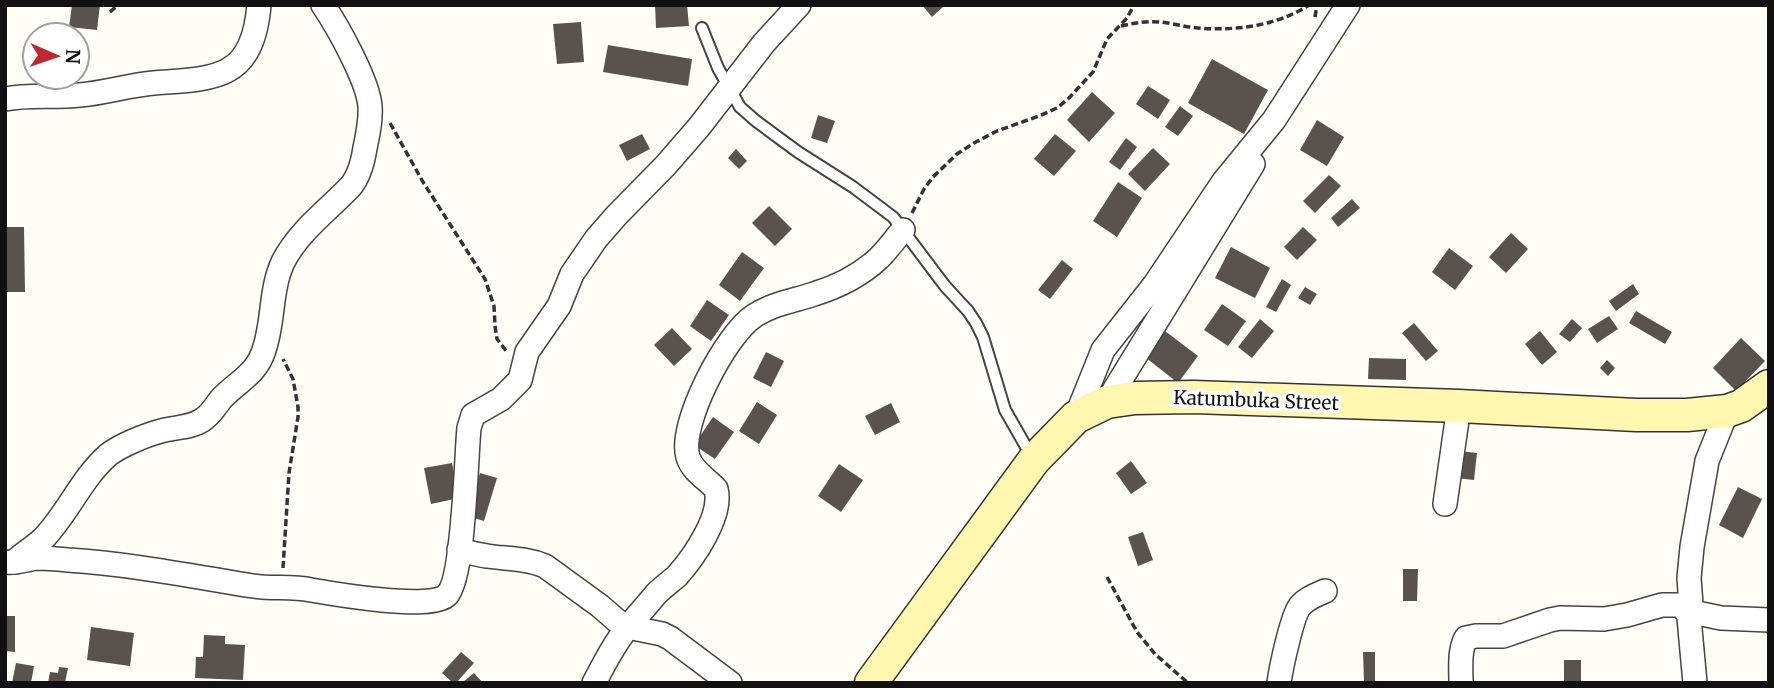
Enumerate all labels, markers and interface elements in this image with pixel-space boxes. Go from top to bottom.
north arrow [21,21,91,91]
text: N [61,49,85,65]
street label: Katumbuka Street [1173,385,1340,415]

